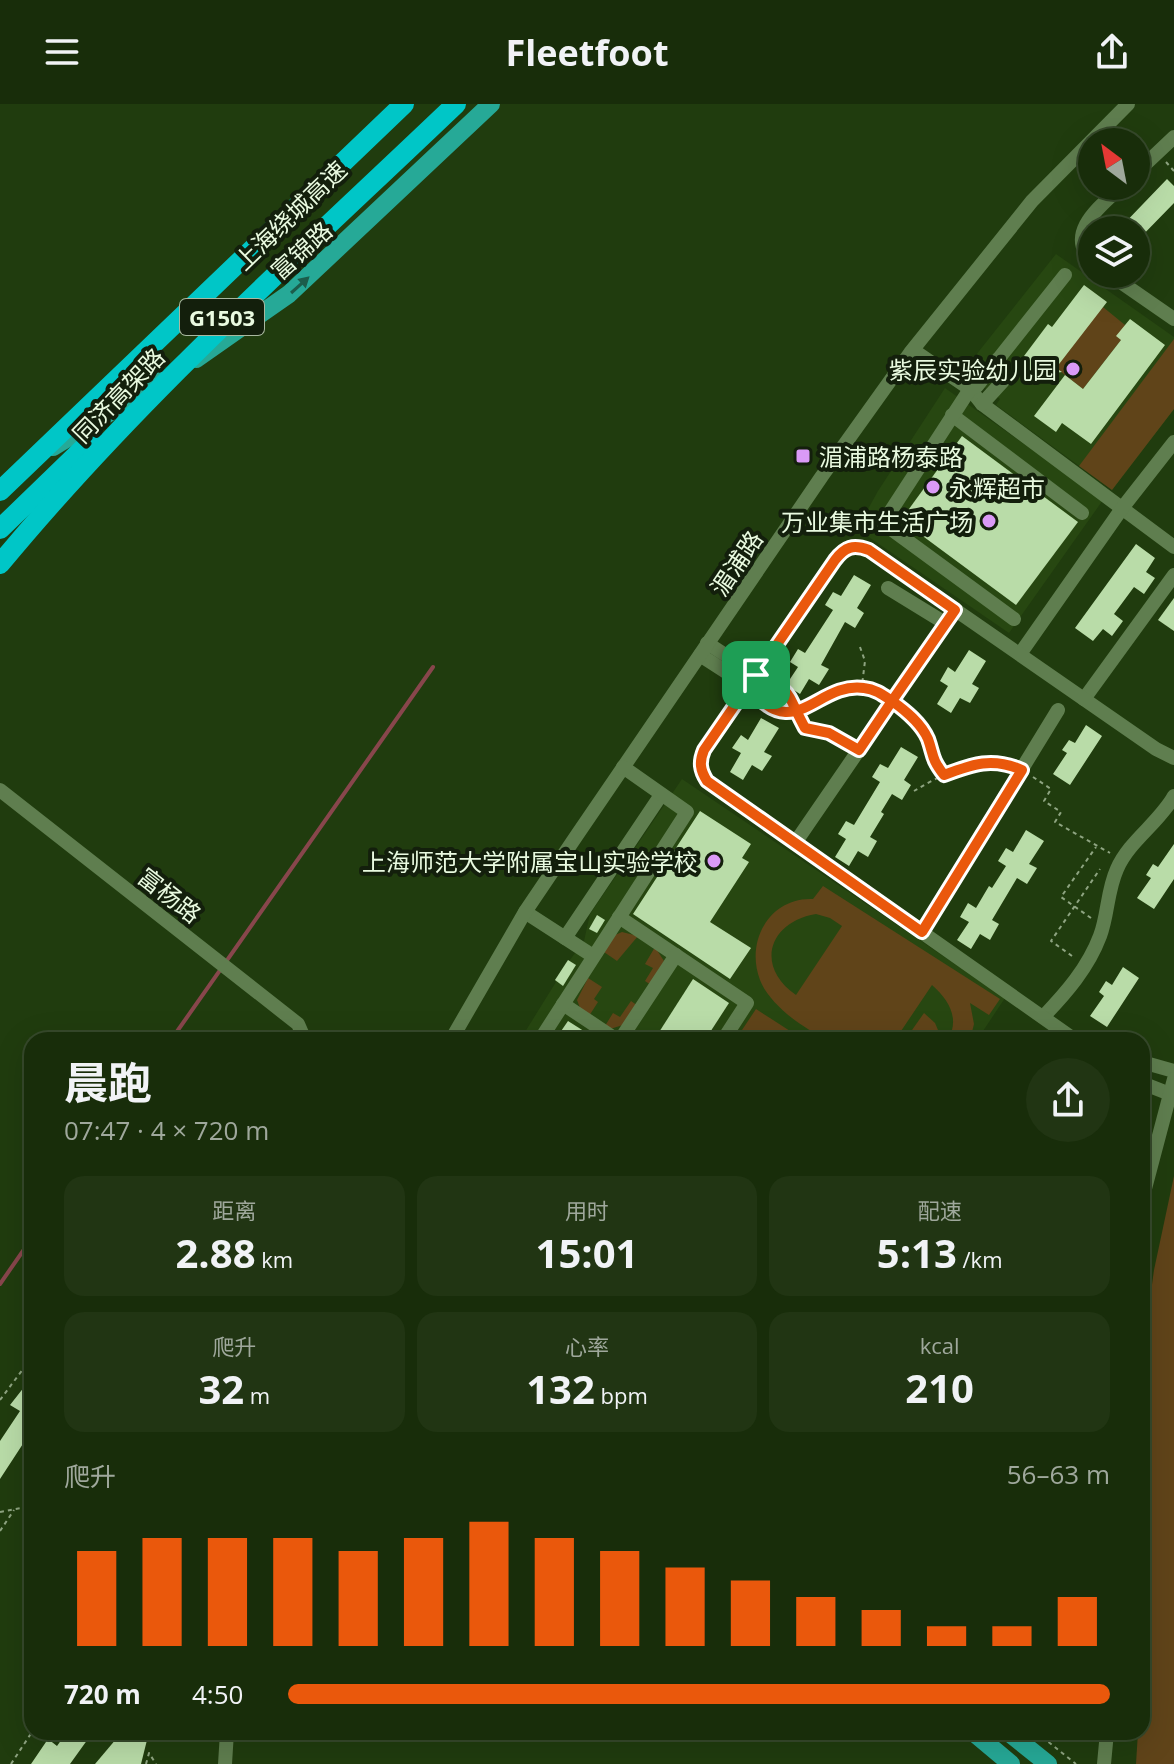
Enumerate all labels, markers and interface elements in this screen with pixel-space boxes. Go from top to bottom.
text: Fleetfoot [505,28,669,77]
icon: menu [40,30,84,74]
icon: share [1090,30,1134,74]
north arrow [1078,128,1150,200]
map controls [1078,128,1150,288]
street label: 上海绕城高速 [227,153,353,277]
street label: 富锦路 [263,214,339,286]
button: layers [1078,216,1150,288]
one-way arrow [289,277,309,294]
road number: G1503 [180,299,264,335]
street label: 同济高架路 [64,340,172,450]
place label: 紫辰实验幼儿园 [889,353,1057,386]
marker: 紫辰实验幼儿园 [1064,360,1082,378]
place label: 湄浦路杨泰路 [819,440,963,473]
marker: 湄浦路杨泰路 [794,447,812,465]
place label: 永辉超市 [949,471,1045,504]
marker: 永辉超市 [924,478,942,496]
place label: 万业集市生活广场 [781,505,973,538]
marker: 万业集市生活广场 [980,512,998,530]
street label: 湄浦路 [702,524,770,602]
pin [722,641,790,709]
icon: arrive [734,653,778,697]
place label: 上海师范大学附属宝山实验学校 [362,845,698,878]
marker: 上海师范大学附属宝山实验学校 [705,852,723,870]
street label: 富杨路 [131,860,209,930]
text: 晨跑 [64,1052,152,1112]
button: share [1026,1058,1110,1142]
text: 07:47 · 4 × 720 m [64,1112,269,1148]
text: 距离 [212,1195,256,1225]
text: 用时 [565,1195,609,1225]
text: 配速 [918,1195,962,1225]
text: 2.88 [175,1225,256,1280]
text: 15:01 [536,1225,638,1280]
text: 5:13 [877,1225,957,1280]
text: km [256,1244,293,1274]
text: /km [957,1244,1003,1274]
text: kcal [920,1330,960,1360]
text: 爬升 [212,1331,256,1361]
text: 心率 [565,1331,609,1361]
text: 210 [905,1360,974,1415]
text: 32 [198,1361,244,1416]
text: 132 [526,1361,595,1416]
text: m [244,1380,270,1410]
text: bpm [595,1380,648,1410]
text: 56–63 m [1007,1456,1110,1492]
text: 爬升 [64,1458,116,1494]
text: 720 m [64,1676,141,1712]
text: 4:50 [192,1676,243,1712]

